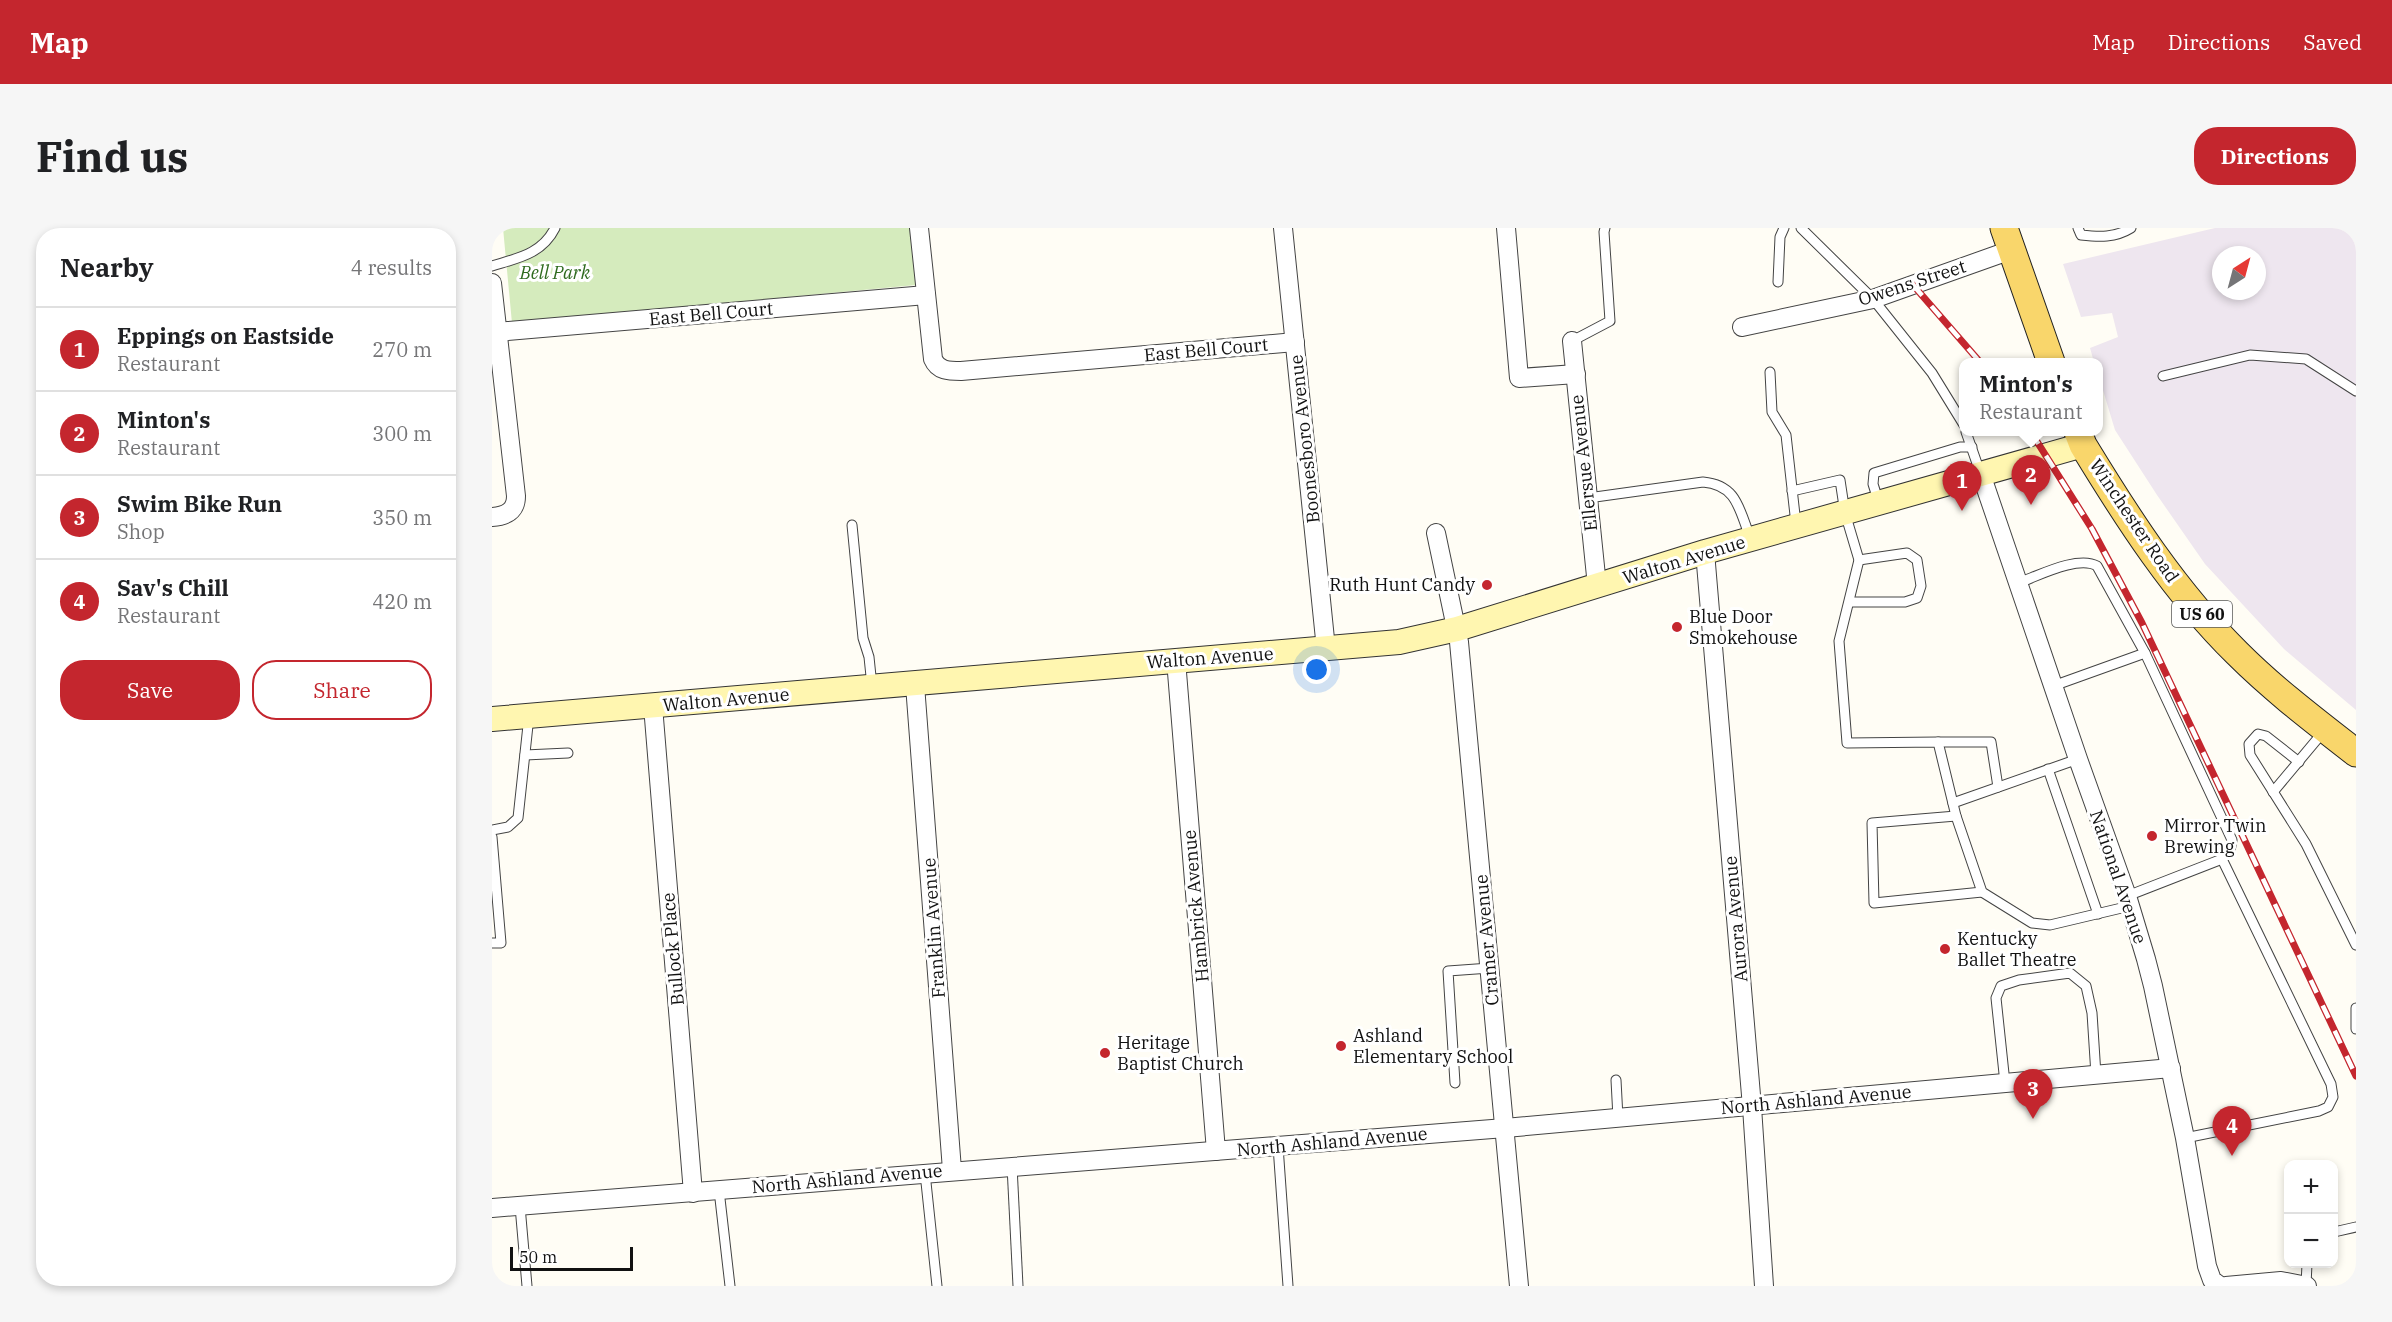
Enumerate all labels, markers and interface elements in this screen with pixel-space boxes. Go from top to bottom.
text: Map [30,24,89,61]
text: Map [2092,28,2135,56]
text: Directions [2168,28,2270,56]
text: Saved [2303,28,2362,56]
button: Directions [2194,127,2356,185]
text: Find us [36,129,188,184]
north arrow [2212,246,2266,300]
text: Nearby [60,250,154,284]
text: 4 results [351,254,432,281]
street label: Owens Street [1855,254,1968,311]
park label: Bell Park [519,261,591,284]
street label: East Bell Court [648,297,774,330]
text: Eppings on Eastside [117,321,334,350]
street label: East Bell Court [1143,333,1269,366]
text: 1 [74,336,86,363]
text: 270 m [372,336,432,363]
text: Restaurant [117,350,220,377]
street label: Boonesboro Avenue [1284,354,1325,524]
popup [1959,358,2103,436]
text: Minton's [1979,369,2073,398]
street label: Ellersue Avenue [1565,394,1602,532]
text: Restaurant [1979,398,2083,425]
text: Minton's [117,405,210,434]
text: 2 [74,420,86,447]
text: 300 m [372,420,432,447]
text: Restaurant [117,434,220,461]
street label: Winchester Road [2085,455,2184,587]
pin: 2 [2012,456,2050,505]
pin: 1 [1942,462,1982,511]
text: Swim Bike Run [117,489,282,518]
text: 3 [74,504,86,531]
text: 350 m [372,504,432,531]
text: Shop [117,518,165,545]
street label: Walton Avenue [1620,530,1748,589]
text: Sav's Chill [117,573,229,602]
place label: Ruth Hunt Candy [1329,573,1475,596]
marker: Ruth Hunt Candy [1480,578,1494,592]
text: 4 [74,588,86,615]
text: 420 m [372,588,432,615]
road number: US 60 [2172,601,2232,627]
text: Restaurant [117,602,220,629]
place label: Blue Door Smokehouse [1689,605,1798,649]
marker: Blue Door Smokehouse [1670,620,1684,634]
street label: Walton Avenue [1146,642,1274,673]
your location [1302,655,1331,684]
button: Save [60,660,240,720]
button: Share [252,660,432,720]
street label: Walton Avenue [662,683,790,716]
street label: National Avenue [2085,807,2152,947]
place label: Mirror Twin Brewing [2164,814,2267,858]
street label: Hambrick Avenue [1177,829,1214,983]
marker: Mirror Twin Brewing [2145,829,2159,843]
street label: Aurora Avenue [1719,855,1752,983]
street label: Franklin Avenue [917,857,950,999]
street label: Cramer Avenue [1469,874,1504,1007]
street label: Bullock Place [656,892,689,1007]
place label: Kentucky Ballet Theatre [1957,927,2076,971]
marker: Kentucky Ballet Theatre [1938,942,1952,956]
place label: Ashland Elementary School [1353,1024,1513,1068]
place label: Heritage Baptist Church [1117,1031,1244,1075]
marker: Ashland Elementary School [1334,1039,1348,1053]
marker: Heritage Baptist Church [1098,1046,1112,1060]
pin: 3 [2014,1070,2052,1119]
street label: North Ashland Avenue [1720,1080,1912,1119]
pin: 4 [2212,1106,2252,1156]
street label: North Ashland Avenue [1236,1122,1428,1161]
street label: North Ashland Avenue [751,1159,943,1198]
map controls [2284,1160,2338,1268]
button: + [2284,1160,2338,1214]
button: − [2284,1214,2338,1268]
scale bar [510,1244,633,1272]
text: 50 m [519,1247,557,1267]

